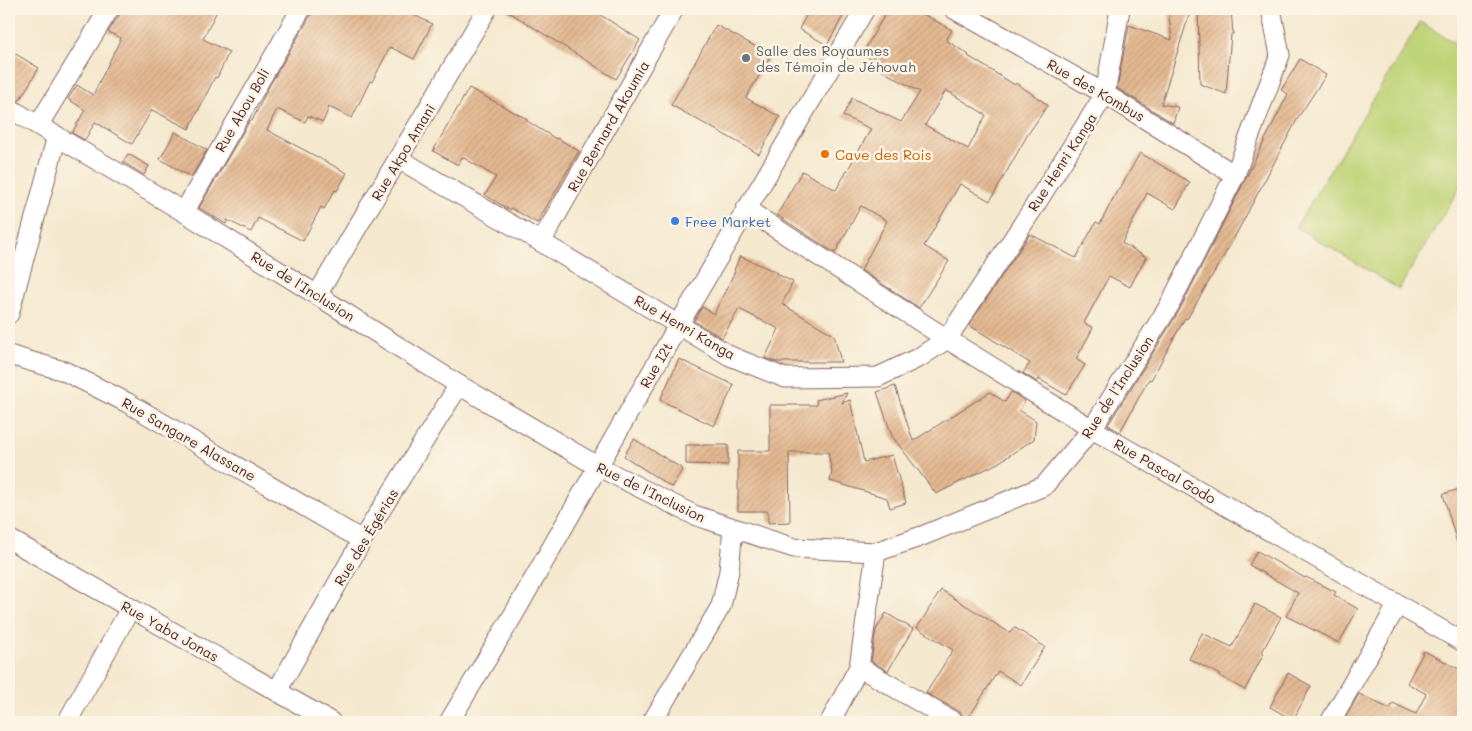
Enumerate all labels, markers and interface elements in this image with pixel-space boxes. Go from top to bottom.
place label: Salle des Royaumes des Témoin de Jéhovah [756,41,916,76]
marker: Salle des Royaumes des Témoin de Jéhovah [740,52,752,64]
street label: Rue des Kombus [1044,54,1148,126]
street label: Rue Bernard Akoumia [563,57,653,195]
street label: Rue Abou Boli [210,65,274,155]
street label: Rue Akpo Amani [367,100,439,204]
street label: Rue Henri Kanga [1023,109,1101,215]
place label: Cave des Rois [835,145,931,164]
marker: Cave des Rois [819,148,831,160]
place label: Free Market [685,212,771,231]
marker: Free Market [669,215,681,227]
street label: Rue de l'Inclusion [248,246,358,326]
street label: Rue Henri Kanga [631,290,739,364]
street label: Rue de l'Inclusion [1077,332,1157,442]
street label: Rue I2t [635,339,677,391]
street label: Rue Sangare Alassane [118,393,260,485]
street label: Rue Pascal Godo [1111,434,1219,508]
street label: Rue de l'Inclusion [593,457,709,527]
street label: Rue des Égérias [329,485,403,589]
street label: Rue Yaba Jonas [118,596,222,666]

